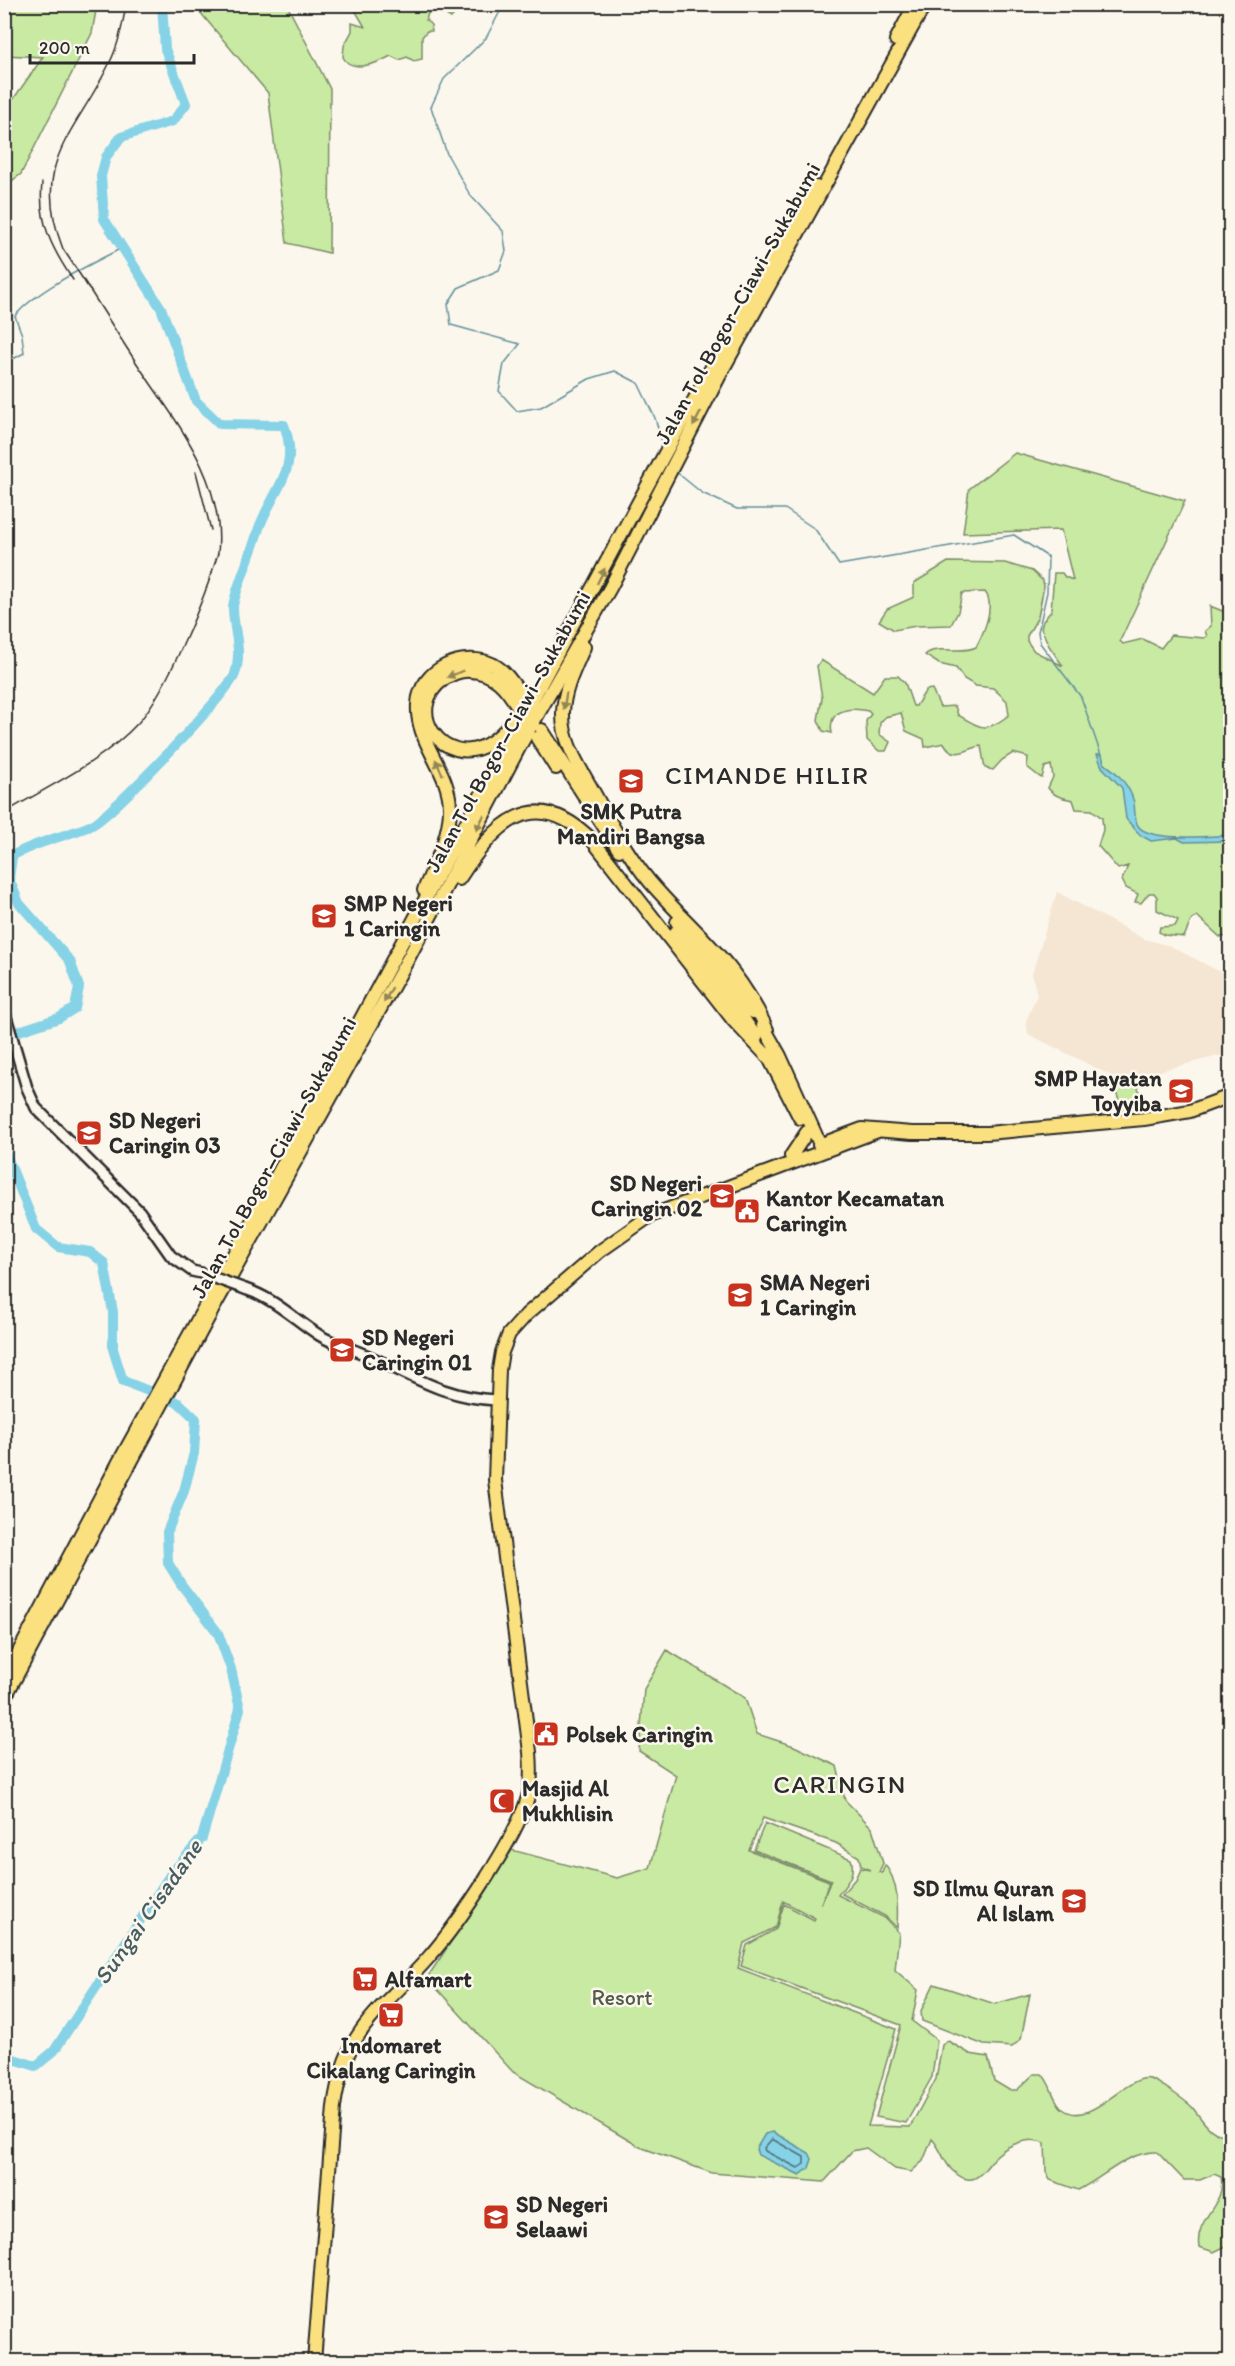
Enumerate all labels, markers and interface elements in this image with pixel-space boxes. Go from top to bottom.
scale bar [30,27,194,65]
text: 200 m [39,37,90,59]
street label: Jalan Tol Bogor–Ciawi–Sukabumi [649,158,826,449]
one-way arrow [692,411,702,428]
one-way arrow [596,567,606,584]
street label: Jalan Tol Bogor–Ciawi–Sukabumi [419,586,596,877]
one-way arrow [446,670,464,680]
one-way arrow [560,691,569,710]
one-way arrow [435,759,444,776]
district label: CIMANDE HILIR [665,759,869,791]
school or university icon: SMK Putra Mandiri Bangsa [616,766,646,796]
place label: SMK Putra Mandiri Bangsa [557,798,705,850]
one-way arrow [475,815,485,832]
place label: SMP Negeri 1 Caringin [344,890,453,942]
school or university icon: SMP Negeri 1 Caringin [309,901,339,931]
one-way arrow [383,987,393,1004]
street label: Jalan Tol Bogor–Ciawi–Sukabumi [185,1012,362,1303]
place label: SMP Hayatan Toyyiba [1034,1065,1163,1117]
school or university icon: SMP Hayatan Toyyiba [1166,1076,1196,1106]
place label: SD Negeri Caringin 03 [109,1107,221,1159]
school or university icon: SD Negeri Caringin 03 [74,1118,104,1148]
place label: SD Negeri Caringin 02 [591,1170,702,1222]
school or university icon: SD Negeri Caringin 02 [707,1181,737,1211]
place label: Kantor Kecamatan Caringin [766,1185,945,1237]
public building icon: Kantor Kecamatan Caringin [732,1196,762,1226]
place label: SMA Negeri 1 Caringin [760,1269,870,1321]
school or university icon: SMA Negeri 1 Caringin [725,1280,755,1310]
place label: SD Negeri Caringin 01 [362,1324,473,1376]
school or university icon: SD Negeri Caringin 01 [327,1335,357,1365]
public building icon: Polsek Caringin [531,1719,561,1749]
place label: Polsek Caringin [566,1721,714,1748]
district label: CARINGIN [773,1768,907,1800]
place label: Masjid Al Mukhlisin [522,1775,613,1827]
mosque icon: Masjid Al Mukhlisin [487,1786,517,1816]
water label: Sungai Cisadane [87,1833,209,1990]
place label: SD Ilmu Quran Al Islam [913,1875,1055,1927]
school or university icon: SD Ilmu Quran Al Islam [1059,1886,1089,1916]
supermarket icon: Alfamart [350,1964,380,1994]
place label: Alfamart [384,1966,472,1993]
park label: Resort [591,1984,653,2011]
supermarket icon: Indomaret Cikalang Caringin [376,2000,406,2030]
place label: Indomaret Cikalang Caringin [307,2032,476,2084]
place label: SD Negeri Selaawi [516,2191,608,2243]
school or university icon: SD Negeri Selaawi [481,2202,511,2232]

